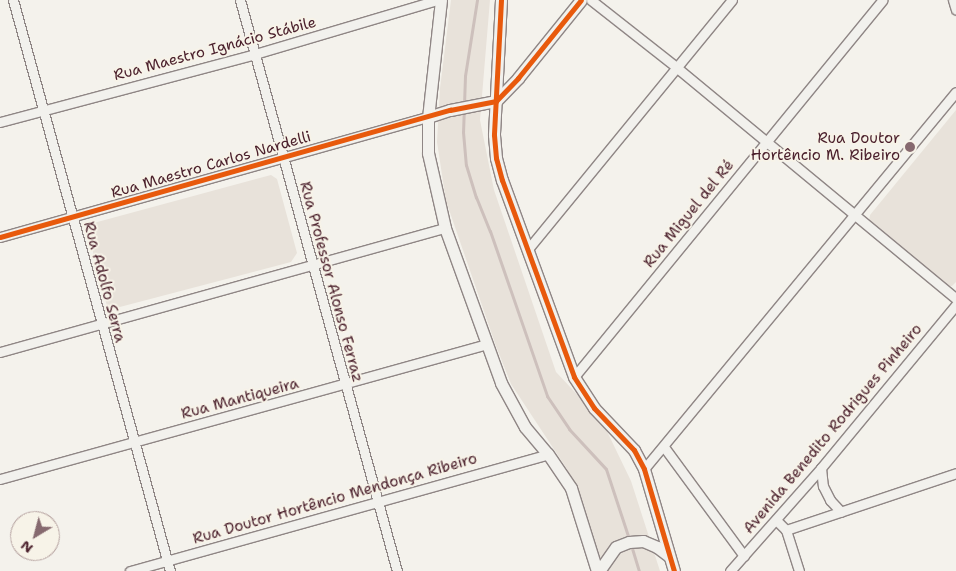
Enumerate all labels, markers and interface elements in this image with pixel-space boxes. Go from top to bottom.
street label: Rua Maestro Ignácio Stábile [112,13,318,85]
street label: Rua Maestro Carlos Nardelli [109,128,313,202]
place label: Rua Doutor Hortêncio M. Ribeiro [751,129,900,164]
marker: Rua Doutor Hortêncio M. Ribeiro [904,141,916,153]
street label: Rua Miguel del Ré [640,157,738,271]
street label: Rua Professor Alonso Ferraz [296,180,366,384]
street label: Rua Adolfo Serra [79,220,129,344]
street label: Avenida Benedito Rodrigues Pinheiro [740,321,926,537]
street label: Rua Mantiqueira [179,375,301,423]
street label: Rua Doutor Hortêncio Mendonça Ribeiro [191,450,479,548]
north arrow [10,511,60,561]
text: N [17,537,36,558]

